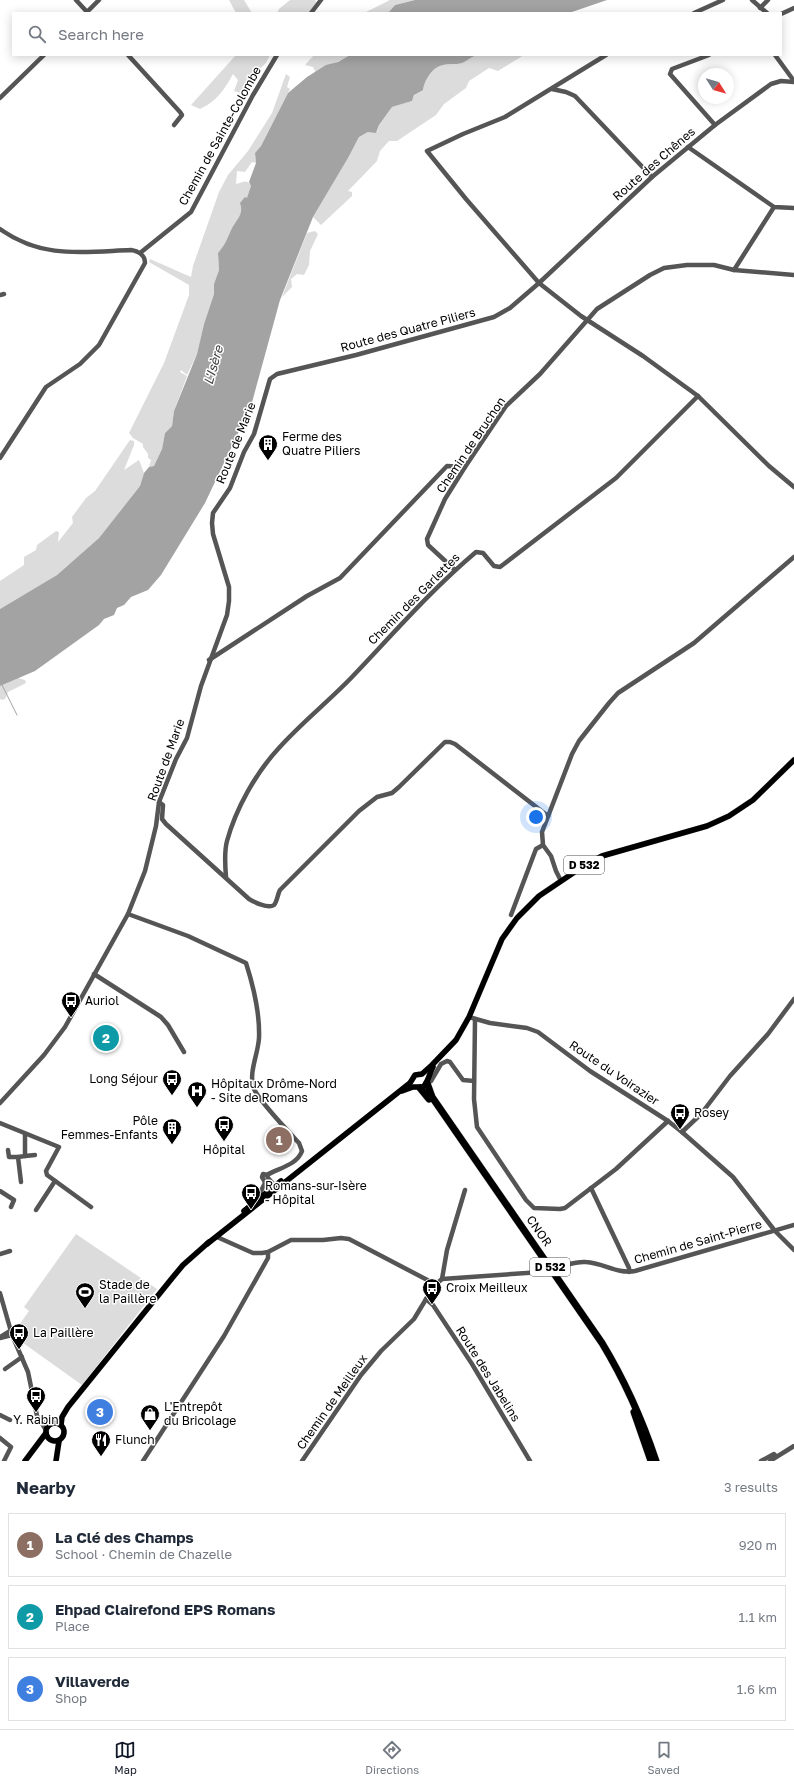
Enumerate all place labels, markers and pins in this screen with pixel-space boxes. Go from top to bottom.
place label: Ferme des Quatre Piliers [282,429,360,458]
building icon: Ferme des Quatre Piliers [257,433,279,461]
bus stop icon: Auriol [60,990,82,1018]
place label: Auriol [85,993,119,1008]
pin: 2 [93,1023,119,1053]
bus stop icon: Long Séjour [161,1068,183,1096]
place label: Long Séjour [89,1071,158,1086]
place label: Hôpitaux Drôme-Nord - Site de Romans [211,1076,337,1105]
hospital icon: Hôpitaux Drôme-Nord - Site de Romans [186,1080,208,1108]
bus stop icon: Rosey [669,1102,691,1130]
place label: Rosey [694,1105,729,1120]
place label: Pôle Femmes-Enfants [61,1113,158,1142]
bus stop icon: Hôpital [213,1114,235,1142]
building icon: Pôle Femmes-Enfants [161,1117,183,1145]
pin: 1 [266,1125,292,1155]
place label: Hôpital [203,1142,245,1157]
place label: Romans-sur-Isère - Hôpital [265,1178,367,1207]
bus stop icon: Romans-sur-Isère - Hôpital [240,1182,262,1210]
place label: Stade de la Paillère [99,1277,156,1306]
bus stop icon: Croix Meilleux [421,1277,443,1305]
place label: Croix Meilleux [446,1280,528,1295]
sports icon: Stade de la Paillère [74,1281,96,1309]
bus stop icon: La Paillère [8,1322,30,1350]
place label: La Paillère [33,1325,94,1340]
bus stop icon: Y. Rabin [25,1385,47,1413]
pin: 3 [87,1397,113,1427]
place label: L'Entrepôt du Bricolage [164,1399,236,1428]
shop icon: L'Entrepôt du Bricolage [139,1403,161,1431]
place label: Y. Rabin [13,1412,59,1427]
restaurant icon: Flunch [90,1429,112,1457]
place label: Flunch [115,1432,155,1447]

